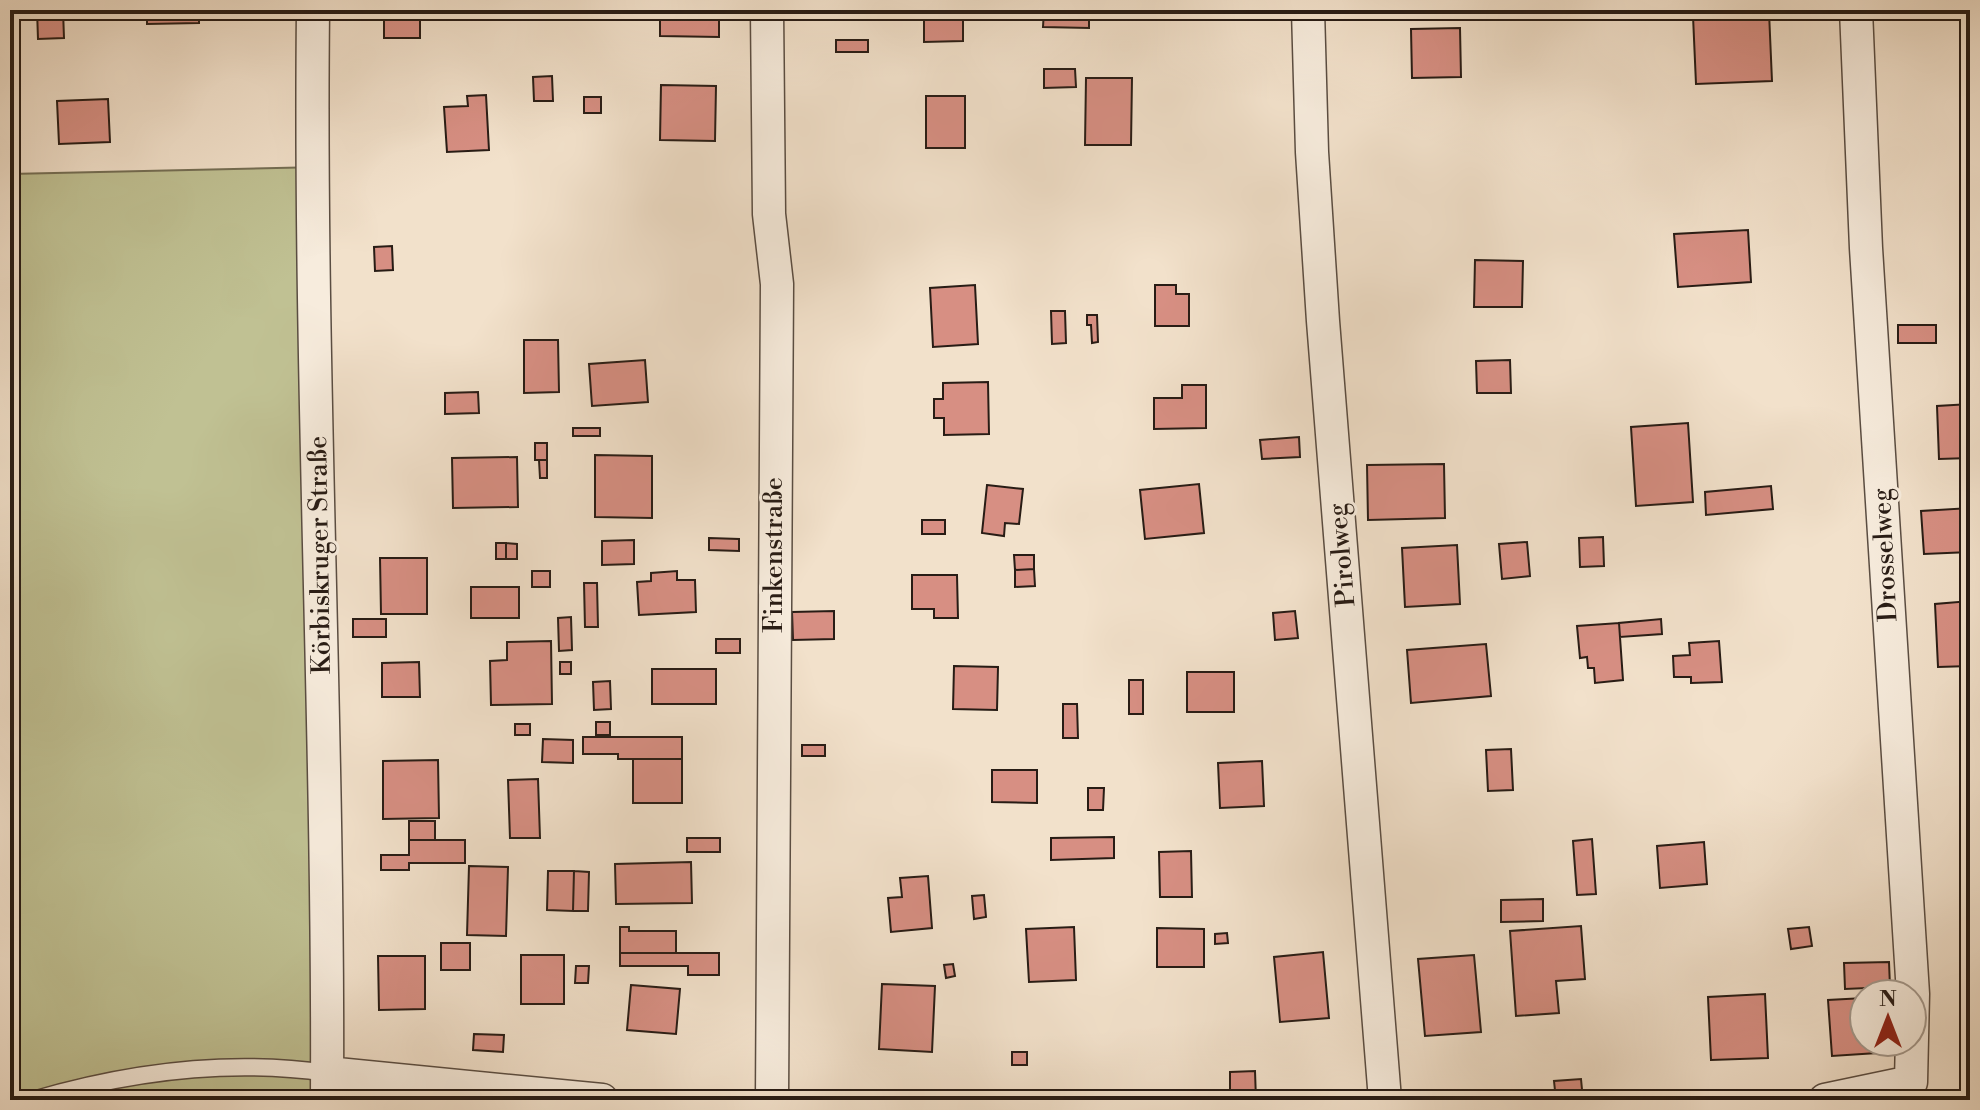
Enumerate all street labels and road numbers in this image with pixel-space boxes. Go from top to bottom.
street label: Körbiskruger Straße [302,435,338,675]
street label: Finkenstraße [758,477,790,633]
street label: Drosselweg [1865,487,1904,623]
street label: Pirolweg [1321,501,1362,608]

